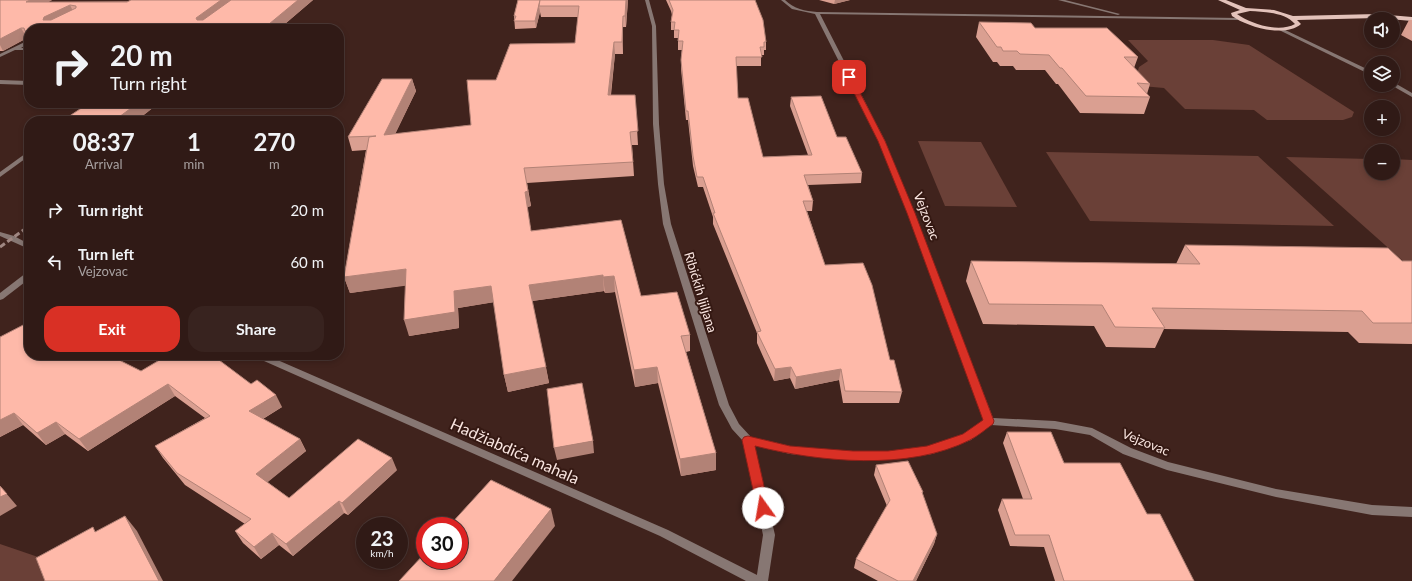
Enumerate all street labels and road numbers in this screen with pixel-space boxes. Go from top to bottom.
street label: Vejzovac [911,190,943,242]
street label: Ribićkih ljiljana [681,250,721,334]
street label: Hadžiabdića mahala [448,414,583,488]
street label: Vejzovac [1120,425,1172,459]

